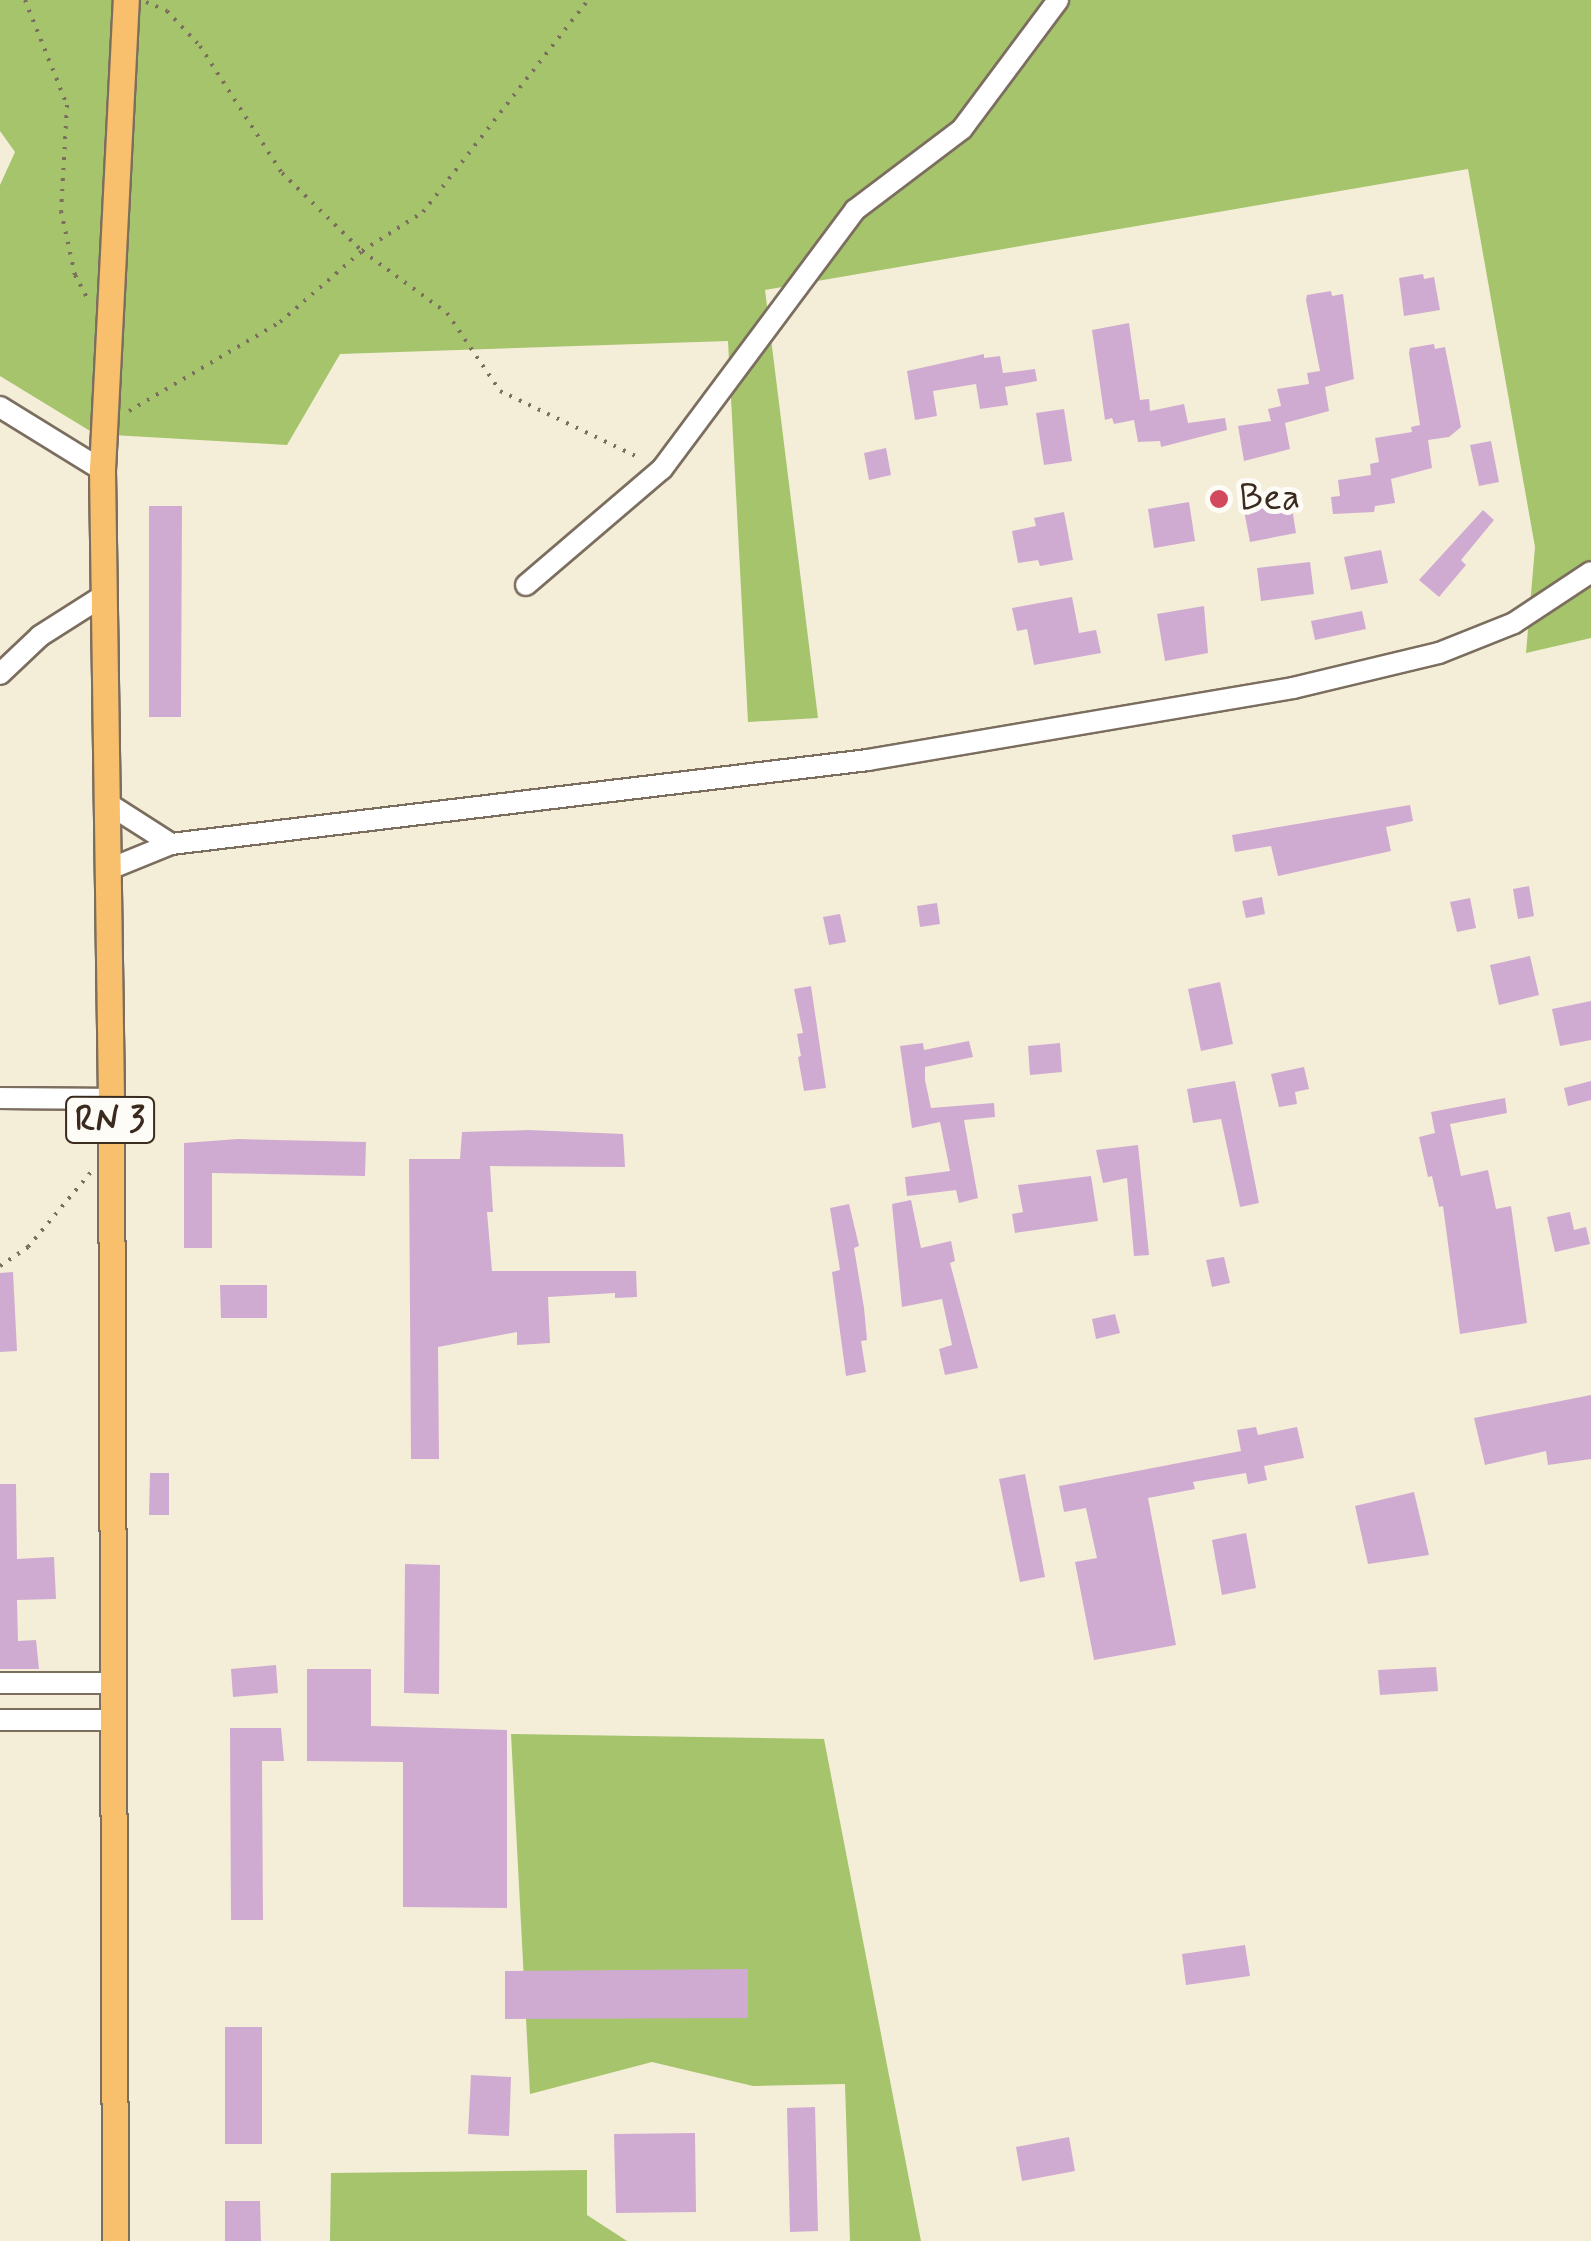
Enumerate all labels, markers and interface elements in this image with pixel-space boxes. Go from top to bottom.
place label: Bea [1239,476,1300,522]
marker: Bea [1208,488,1230,510]
road number: RN 3 [65,1090,155,1150]

